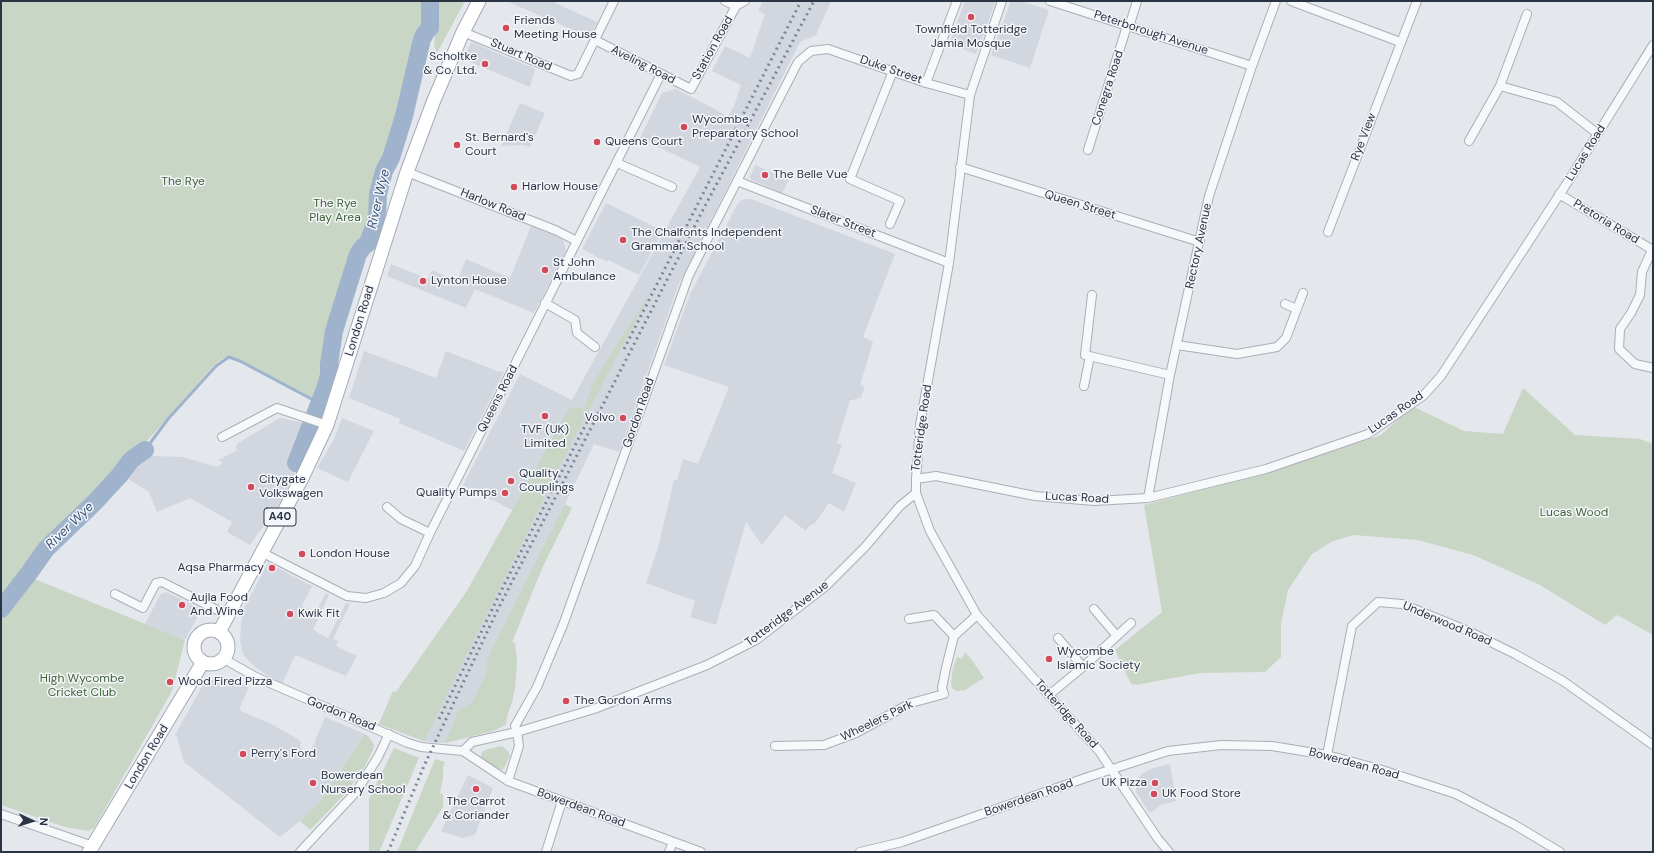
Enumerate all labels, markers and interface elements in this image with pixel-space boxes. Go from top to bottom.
street label: Peterborough Avenue [1092,8,1210,58]
marker: Townfield Totteridge Jamia Mosque [966,12,976,22]
place label: Friends Meeting House [514,14,597,42]
street label: Station Road [690,14,736,82]
marker: Friends Meeting House [501,23,511,33]
place label: Townfield Totteridge Jamia Mosque [915,23,1027,51]
street label: Stuart Road [488,36,554,74]
street label: Aveling Road [608,43,678,87]
street label: Conegra Road [1089,49,1127,127]
place label: Scholtke & Co. Ltd. [424,50,477,78]
street label: Duke Street [858,53,924,87]
marker: Scholtke & Co. Ltd. [480,59,490,69]
street label: Rye View [1348,111,1380,163]
place label: Wycombe Preparatory School [692,113,798,141]
marker: Wycombe Preparatory School [679,122,689,132]
street label: Lucas Road [1563,122,1609,184]
place label: St. Bernard's Court [465,131,534,159]
place label: Queens Court [605,135,683,149]
marker: Queens Court [592,137,602,147]
marker: St. Bernard's Court [452,140,462,150]
water label: River Wye [365,168,393,230]
place label: The Belle Vue [773,168,848,182]
marker: The Belle Vue [760,170,770,180]
park label: The Rye [161,175,205,189]
place label: Harlow House [522,180,598,194]
marker: Harlow House [509,182,519,192]
street label: Harlow Road [458,185,528,225]
street label: Queen Street [1043,187,1117,223]
park label: The Rye Play Area [309,197,361,225]
street label: Pretoria Road [1570,197,1642,247]
street label: Rectory Avenue [1183,202,1215,290]
street label: Slater Street [808,203,878,241]
place label: The Chalfonts Independent Grammar School [631,226,782,254]
marker: The Chalfonts Independent Grammar School [618,235,628,245]
place label: St John Ambulance [553,256,616,284]
marker: St John Ambulance [540,265,550,275]
place label: Lynton House [431,274,507,288]
marker: Lynton House [418,276,428,286]
street label: London Road [342,284,378,358]
street label: Queens Road [475,363,521,435]
street label: Gordon Road [620,376,658,450]
street label: Totteridge Road [909,384,935,472]
street label: Lucas Road [1366,389,1426,437]
marker: TVF (UK) Limited [540,411,550,421]
place label: Volvo [585,411,615,425]
marker: Volvo [618,413,628,423]
place label: TVF (UK) Limited [521,423,569,451]
place label: Quality Couplings [519,467,574,495]
place label: Citygate Volkswagen [259,473,323,501]
marker: Quality Couplings [506,476,516,486]
marker: Citygate Volkswagen [246,482,256,492]
place label: Quality Pumps [416,486,497,500]
marker: Quality Pumps [500,488,510,498]
street label: Lucas Road [1045,489,1109,507]
water label: River Wye [43,499,97,553]
park label: Lucas Wood [1540,506,1608,520]
road number: A40 [264,508,296,526]
place label: London House [310,547,390,561]
marker: London House [297,549,307,559]
place label: Aqsa Pharmacy [178,561,264,575]
marker: Aqsa Pharmacy [267,563,277,573]
street label: Totteridge Avenue [742,578,832,650]
place label: Aujla Food And Wine [190,591,248,619]
street label: Underwood Road [1400,599,1494,649]
marker: Aujla Food And Wine [177,600,187,610]
place label: Kwik Fit [298,607,340,621]
marker: Kwik Fit [285,609,295,619]
place label: Wycombe Islamic Society [1057,645,1140,673]
marker: Wycombe Islamic Society [1044,654,1054,664]
park label: High Wycombe Cricket Club [40,672,124,700]
place label: Wood Fired Pizza [178,675,272,689]
marker: Wood Fired Pizza [165,677,175,687]
street label: Totteridge Road [1031,677,1101,751]
street label: Gordon Road [304,694,378,734]
place label: The Gordon Arms [574,694,672,708]
marker: The Gordon Arms [561,696,571,706]
street label: Wheelers Park [838,697,916,745]
street label: London Road [122,722,172,792]
street label: Bowerdean Road [1307,745,1401,783]
place label: Perry's Ford [251,747,316,761]
marker: Perry's Ford [238,749,248,759]
place label: Bowerdean Nursery School [321,769,405,797]
street label: Bowerdean Road [983,776,1075,820]
place label: UK Pizza [1102,776,1147,790]
marker: Bowerdean Nursery School [308,778,318,788]
marker: UK Pizza [1150,778,1160,788]
marker: The Carrot & Coriander [471,784,481,794]
street label: Bowerdean Road [535,785,627,831]
place label: UK Food Store [1162,787,1241,801]
marker: UK Food Store [1149,789,1159,799]
place label: The Carrot & Coriander [442,795,510,823]
north arrow [12,801,52,841]
text: N [37,817,51,826]

